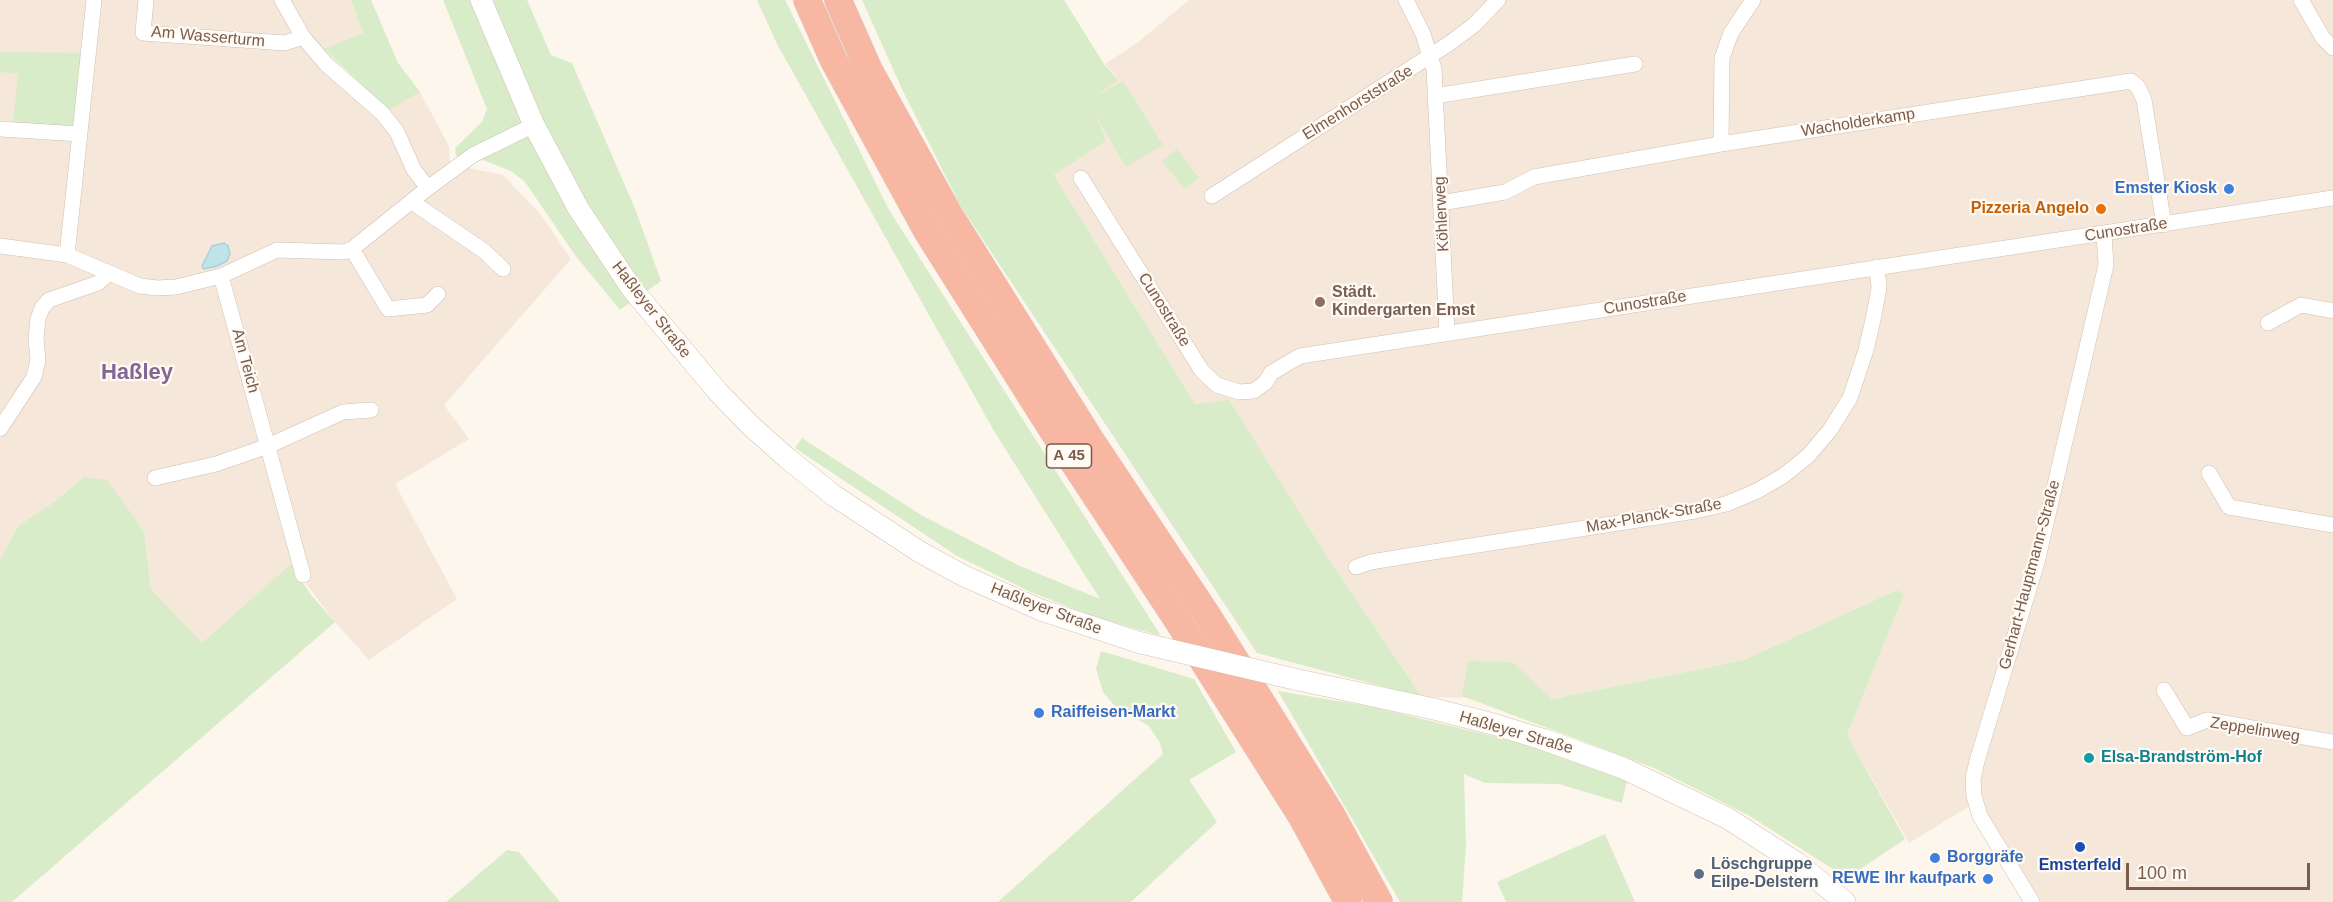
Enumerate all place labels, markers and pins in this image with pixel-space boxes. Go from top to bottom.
place label: Emster Kiosk [2115,179,2217,199]
marker: Emster Kiosk [2222,182,2236,196]
place label: Pizzeria Angelo [1971,199,2089,219]
marker: Pizzeria Angelo [2094,202,2108,216]
place label: Städt. Kindergarten Emst [1332,283,1475,321]
marker: Städt. Kindergarten Emst [1313,295,1327,309]
place label: Raiffeisen-Markt [1051,703,1175,723]
marker: Raiffeisen-Markt [1032,706,1046,720]
place label: Elsa-Brandström-Hof [2101,748,2262,768]
marker: Elsa-Brandström-Hof [2082,751,2096,765]
marker: Emsterfeld [2073,840,2087,854]
place label: Borggräfe [1947,848,2023,868]
marker: Borggräfe [1928,851,1942,865]
place label: Löschgruppe Eilpe-Delstern [1711,855,1819,893]
place label: Emsterfeld [2039,856,2121,876]
marker: Löschgruppe Eilpe-Delstern [1692,867,1706,881]
place label: REWE Ihr kaufpark [1832,869,1976,889]
marker: REWE Ihr kaufpark [1981,872,1995,886]

